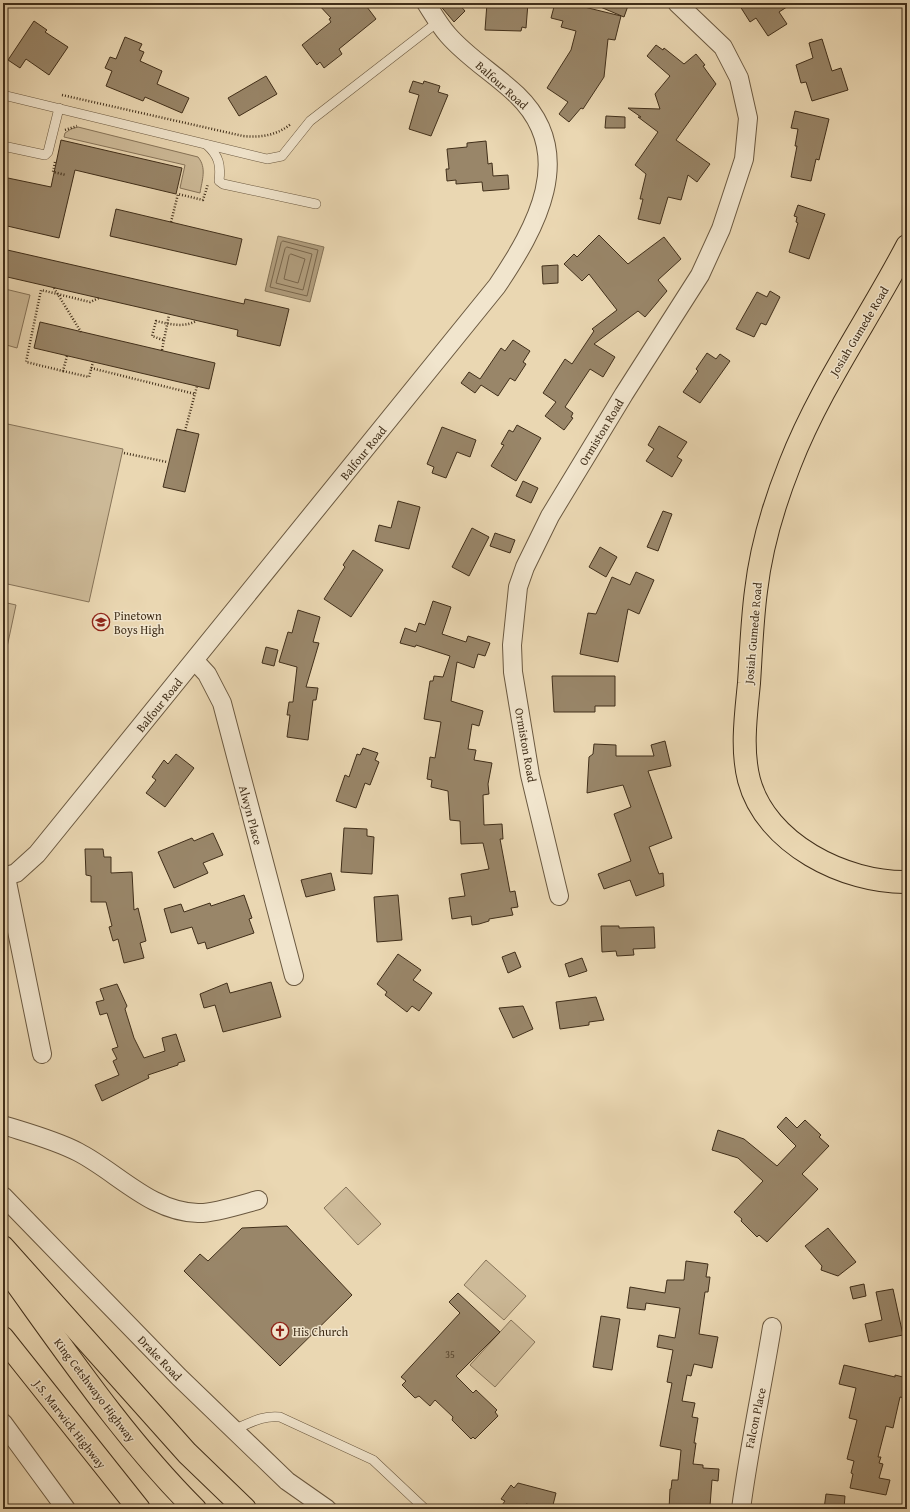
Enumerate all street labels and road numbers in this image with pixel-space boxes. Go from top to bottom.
street label: Balfour Road [472,57,532,113]
street label: Josiah Gumede Road [824,282,893,381]
street label: Ormiston Road [574,395,628,469]
street label: Balfour Road [336,422,390,484]
street label: Josiah Gumede Road [740,581,766,686]
street label: Balfour Road [132,674,186,736]
street label: Ormiston Road [511,707,541,784]
street label: Alwyn Place [235,783,267,847]
street label: Drake Road [134,1332,186,1385]
street label: King Cetshwayo Highway [50,1334,140,1446]
street label: J.S. Marwick Highway [29,1374,110,1472]
street label: Falcon Place [740,1386,770,1450]

